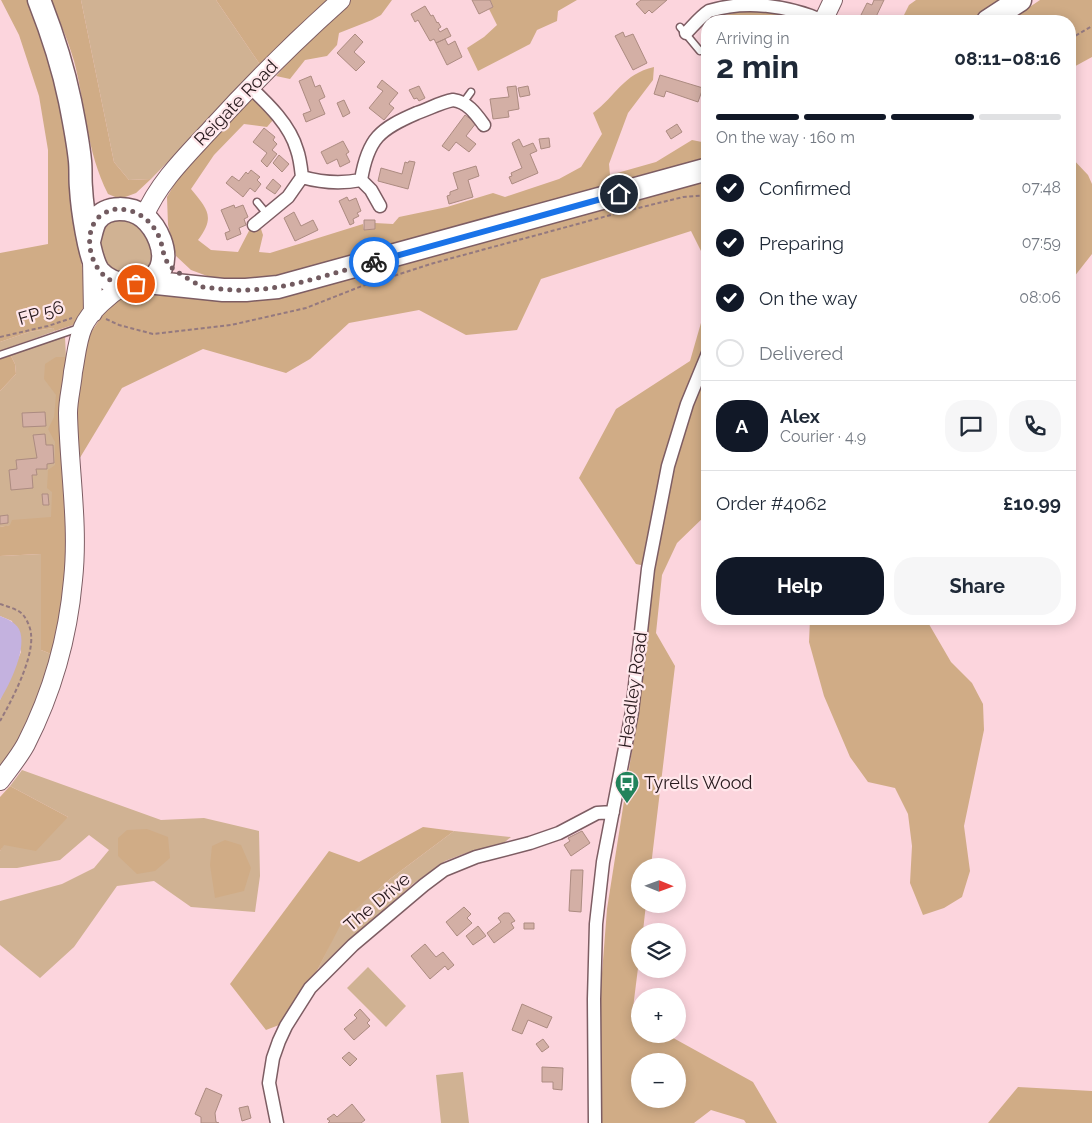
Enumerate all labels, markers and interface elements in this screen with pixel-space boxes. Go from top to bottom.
text: Arriving in [716,29,790,48]
text: 08:11–08:16 [954,47,1061,69]
text: 2 min [716,48,799,85]
street label: Reigate Road [190,55,282,150]
text: On the way · 160 m [716,128,855,147]
pin [598,173,640,215]
icon: check [716,174,744,202]
text: Confirmed [759,177,851,199]
text: 07:48 [1022,178,1061,197]
icon: home [605,180,633,208]
icon: check [716,229,744,257]
text: Preparing [759,232,844,254]
text: 07:59 [1022,233,1061,252]
courier [349,237,399,287]
icon: bike [360,248,388,276]
pin [115,263,157,305]
icon: bag [122,270,150,298]
icon: check [716,284,744,312]
text: On the way [759,287,858,309]
text: 08:06 [1019,288,1061,307]
street label: FP 56 [16,296,66,329]
text: Delivered [759,342,843,364]
button: chat [945,400,997,452]
button: phone [1009,400,1061,452]
text: Alex [780,405,820,427]
text: A [736,415,748,437]
text: Courier · 4.9 [780,427,866,446]
text: Order #4062 [716,492,827,514]
text: £10.99 [1003,492,1061,514]
button: Help [716,557,884,615]
button: Share [894,557,1061,615]
street label: Headley Road [614,631,651,749]
bus stop icon: Tyrells Wood [614,770,640,804]
place label: Tyrells Wood [644,772,753,793]
north arrow [631,858,686,912]
map controls [631,858,686,1108]
street label: The Drive [339,868,414,935]
button: layers [631,923,686,978]
button: + [631,988,686,1043]
button: − [631,1053,686,1108]

